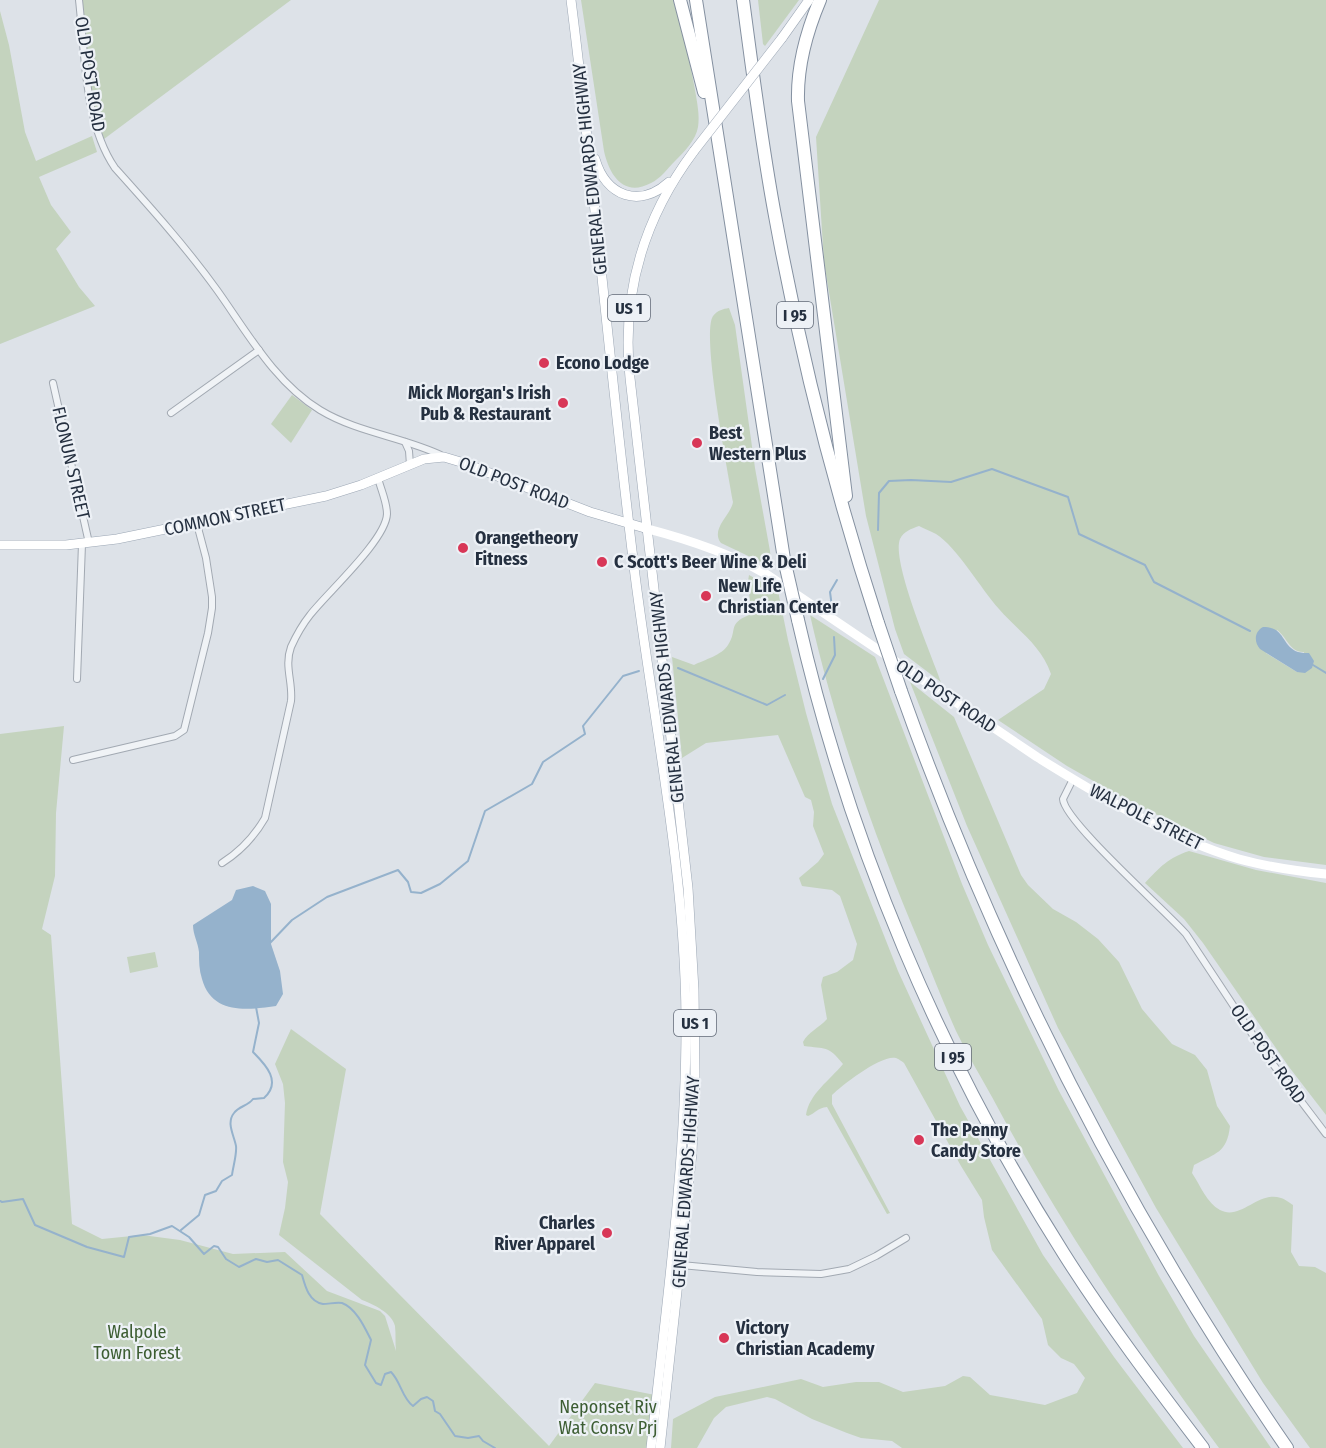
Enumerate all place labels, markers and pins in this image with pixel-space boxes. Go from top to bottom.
place label: Econo Lodge [556,352,649,374]
marker: Econo Lodge [537,356,551,370]
place label: Mick Morgan's Irish Pub & Restaurant [408,382,552,425]
marker: Mick Morgan's Irish Pub & Restaurant [556,396,570,410]
place label: Best Western Plus [709,422,806,465]
marker: Best Western Plus [690,436,704,450]
place label: Orangetheory Fitness [475,527,579,570]
marker: Orangetheory Fitness [456,541,470,555]
place label: C Scott's Beer Wine & Deli [614,551,807,573]
marker: C Scott's Beer Wine & Deli [595,555,609,569]
place label: New Life Christian Center [718,575,839,618]
marker: New Life Christian Center [699,589,713,603]
place label: The Penny Candy Store [931,1119,1021,1162]
marker: The Penny Candy Store [912,1133,926,1147]
place label: Charles River Apparel [494,1212,595,1255]
marker: Charles River Apparel [600,1226,614,1240]
place label: Victory Christian Academy [735,1317,875,1360]
marker: Victory Christian Academy [717,1331,731,1345]

